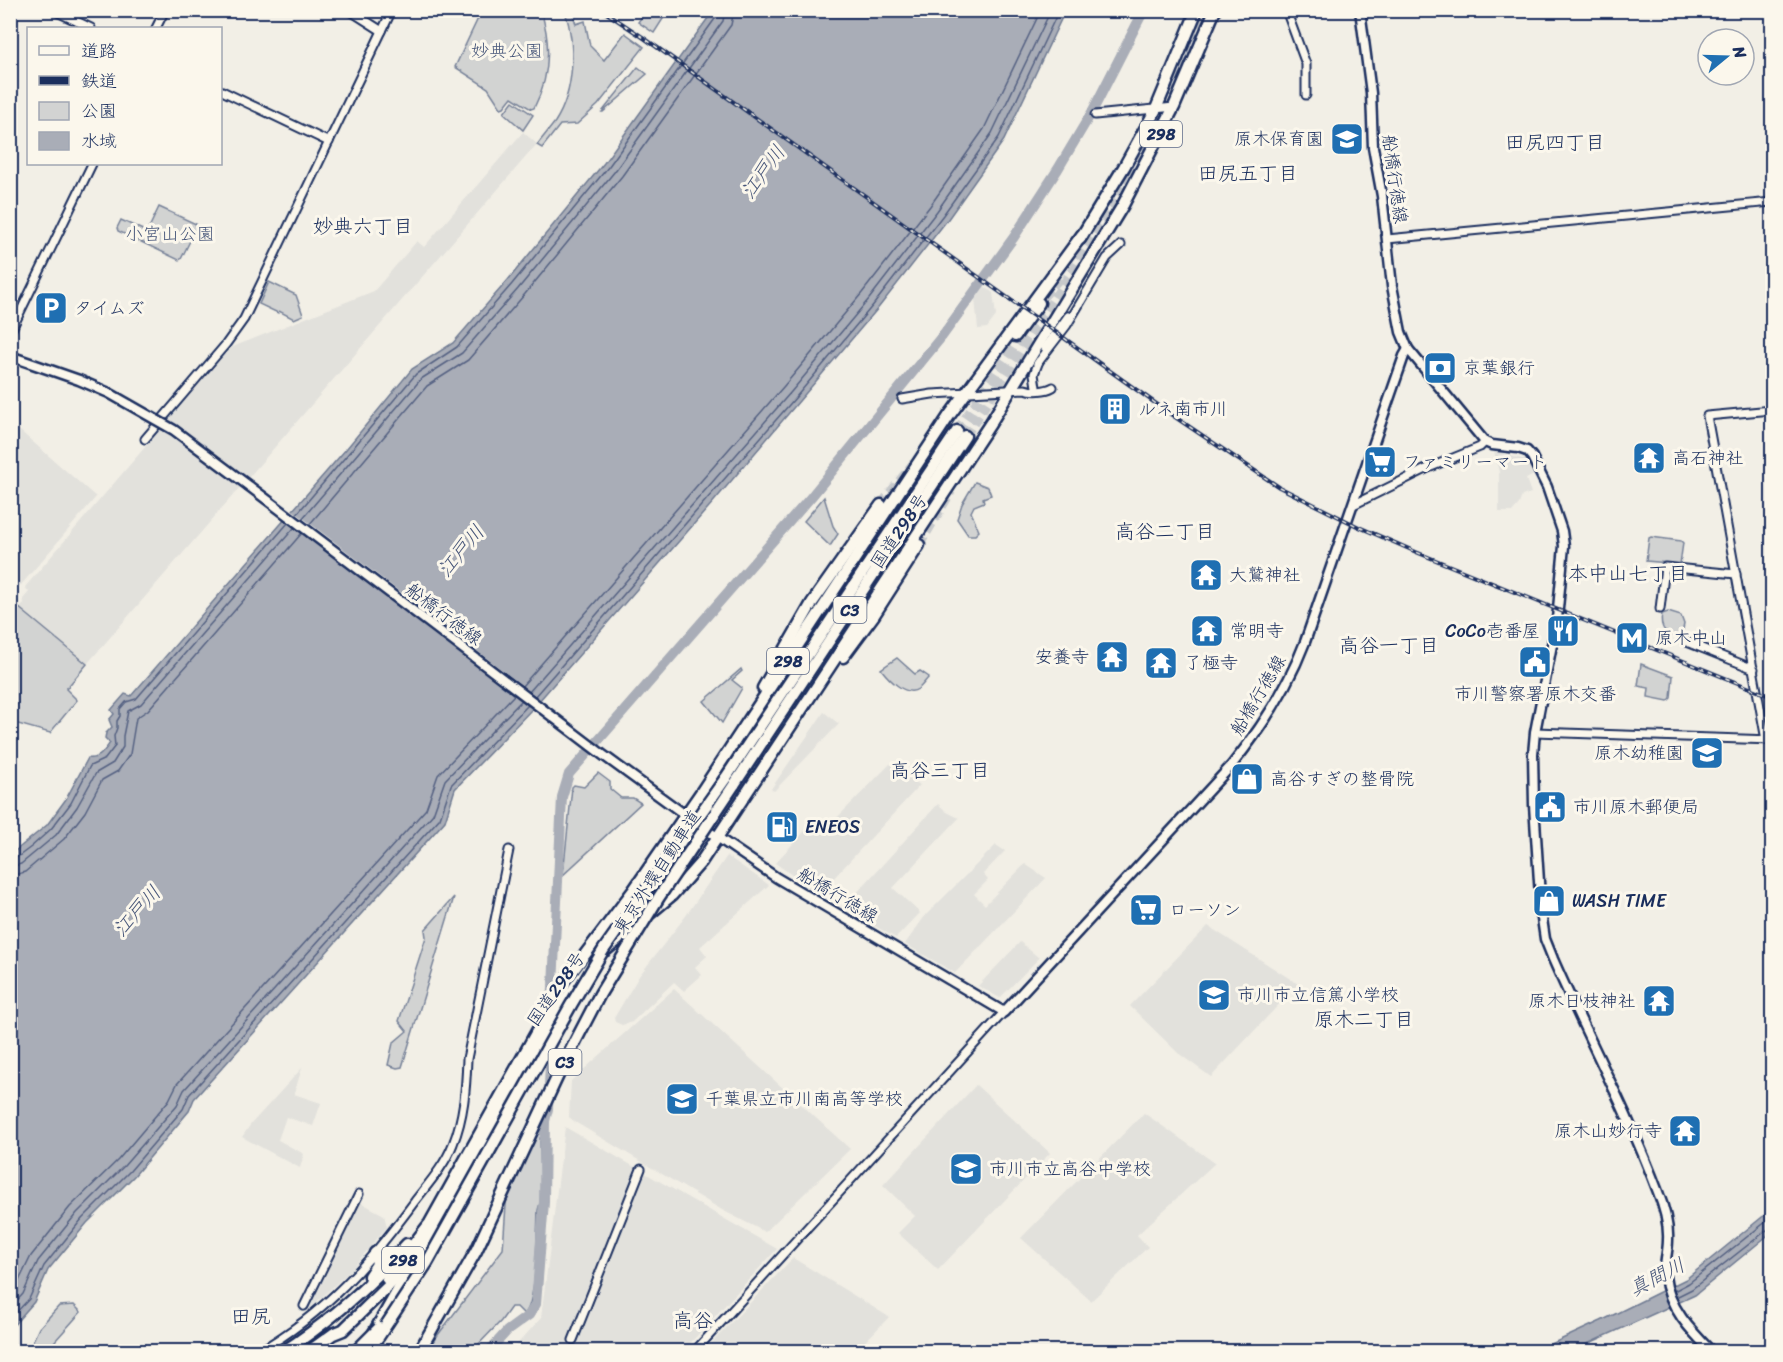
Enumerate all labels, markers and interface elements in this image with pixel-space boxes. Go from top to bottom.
legend [27,27,222,165]
north arrow [1696,27,1756,87]
text: 道路 [81,35,117,67]
park label: 妙典公園 [471,35,543,67]
text: N [1724,41,1756,63]
text: 鉄道 [81,65,117,97]
text: 公園 [81,95,117,127]
road number: 298 [1140,121,1182,147]
school or university icon: 原木保育園 [1329,121,1365,157]
place label: 原木保育園 [1234,123,1324,155]
text: 水域 [81,125,117,157]
district label: 田尻四丁目 [1505,125,1605,160]
street label: 船橋行徳線 [1373,132,1417,226]
water label: 江戸川 [731,137,795,207]
district label: 田尻五丁目 [1198,156,1298,191]
district label: 妙典六丁目 [313,209,413,244]
park label: 小宮山公園 [125,218,215,250]
parking icon: タイムズ [33,290,69,326]
place label: タイムズ [74,292,145,324]
bank icon: 京葉銀行 [1422,350,1458,386]
place label: 京葉銀行 [1463,352,1535,384]
building icon: ルネ南市川 [1097,391,1133,427]
place label: ルネ南市川 [1138,393,1228,425]
temple icon: 高石神社 [1631,440,1667,476]
place label: 高石神社 [1672,442,1744,474]
supermarket icon: ファミリーマート [1362,444,1398,480]
place label: ファミリーマート [1403,446,1547,478]
street label: 国道298号 [862,486,936,576]
district label: 高谷二丁目 [1115,514,1215,549]
water label: 江戸川 [428,517,494,585]
district label: 本中山七丁目 [1568,556,1688,591]
temple icon: 大鷲神社 [1188,557,1224,593]
place label: 大鷲神社 [1229,559,1301,591]
street label: 船橋行徳線 [398,574,490,654]
road number: C3 [834,597,866,623]
temple icon: 常明寺 [1189,613,1225,649]
restaurant icon: CoCo壱番屋 [1545,613,1581,649]
place label: 常明寺 [1230,615,1284,647]
place label: CoCo壱番屋 [1445,615,1540,647]
metro station icon: 原木中山 [1614,620,1650,656]
place label: 原木中山 [1655,622,1727,654]
district label: 高谷一丁目 [1339,628,1439,663]
temple icon: 安養寺 [1094,639,1130,675]
place label: 安養寺 [1035,641,1089,673]
public building icon: 市川警察署原木交番 [1517,644,1553,680]
temple icon: 了極寺 [1143,645,1179,681]
place label: 了極寺 [1184,647,1238,679]
road number: 298 [767,648,809,674]
street label: 船橋行徳線 [1221,648,1295,742]
place label: 市川警察署原木交番 [1454,678,1616,710]
school or university icon: 原木幼稚園 [1689,735,1725,771]
place label: 原木幼稚園 [1594,737,1684,769]
district label: 高谷三丁目 [890,753,990,788]
shop icon: 高谷すぎの整骨院 [1229,761,1265,797]
place label: 高谷すぎの整骨院 [1270,763,1414,795]
public building icon: 市川原木郵便局 [1532,789,1568,825]
place label: 市川原木郵便局 [1573,791,1699,823]
street label: 東京外環自動車道 [604,803,710,941]
fuel station icon: ENEOS [764,809,800,845]
place label: ENEOS [805,811,860,843]
street label: 船橋行徳線 [791,858,885,932]
water label: 江戸川 [104,877,170,945]
shop icon: WASH TIME [1531,883,1567,919]
place label: WASH TIME [1572,885,1667,917]
supermarket icon: ローソン [1128,892,1164,928]
place label: ローソン [1169,894,1241,926]
street label: 国道298号 [518,944,594,1034]
school or university icon: 市川市立信篤小学校 [1196,977,1232,1013]
place label: 市川市立信篤小学校 [1237,979,1399,1011]
temple icon: 原木日枝神社 [1641,983,1677,1019]
place label: 原木日枝神社 [1528,985,1636,1017]
district label: 原木二丁目 [1314,1002,1414,1037]
road number: C3 [548,1049,582,1075]
school or university icon: 千葉県立市川南高等学校 [664,1081,700,1117]
place label: 千葉県立市川南高等学校 [705,1083,903,1115]
temple icon: 原木山妙行寺 [1667,1113,1703,1149]
place label: 原木山妙行寺 [1554,1115,1662,1147]
school or university icon: 市川市立高谷中学校 [948,1151,984,1187]
place label: 市川市立高谷中学校 [989,1153,1151,1185]
road number: 298 [382,1247,424,1273]
water label: 真間川 [1622,1248,1692,1306]
district label: 田尻 [231,1299,271,1334]
district label: 高谷 [673,1303,713,1338]

